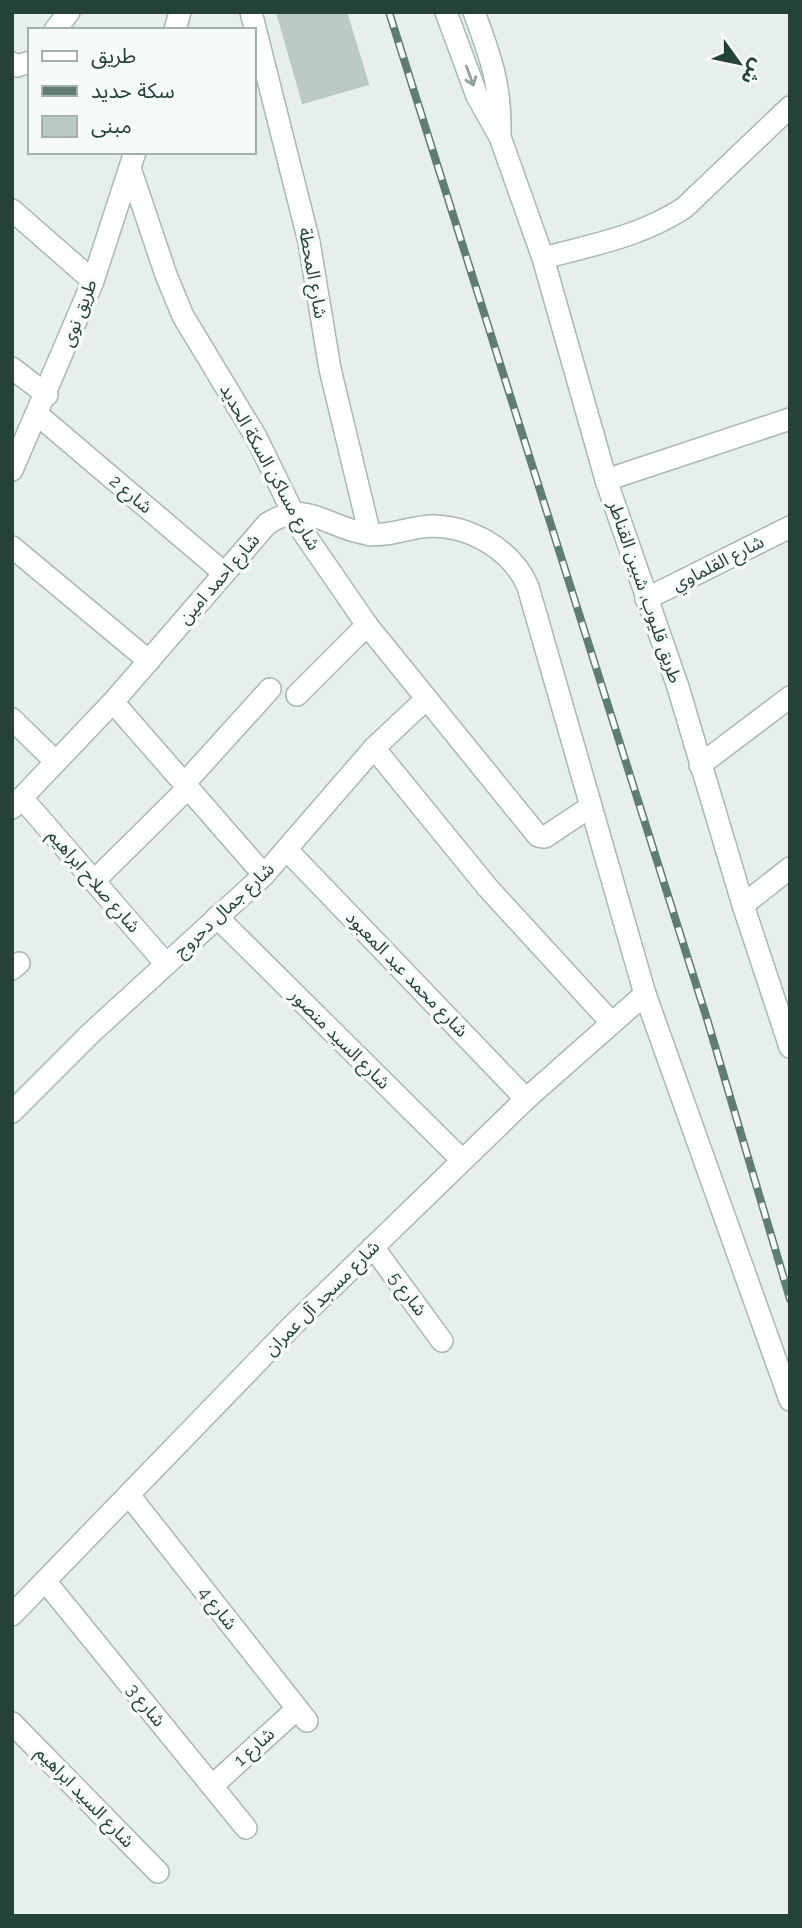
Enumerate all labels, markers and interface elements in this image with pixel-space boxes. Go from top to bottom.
legend [28,28,256,154]
north arrow [704,28,774,98]
text: طريق [91,43,136,69]
text: ش [737,55,770,89]
one-way arrow [464,65,477,87]
text: سكة حديد [91,78,175,103]
text: مبنى [91,113,132,138]
street label: شارع المحطة [291,226,332,321]
street label: طريق نوى [56,276,102,350]
street label: شارع مساكن السكة الحديد [213,380,325,555]
street label: شارع 2 [103,470,157,520]
street label: طريق قليوب, شبين القناطر [603,497,687,686]
street label: شارع احمد امين [174,529,267,631]
street label: شارع القلماوي [668,530,769,598]
street label: شارع صلاح ابراهيم [41,825,145,939]
street label: شارع جمال دحروج [169,858,281,964]
street label: شارع محمد عبد المعبود [339,906,473,1044]
street label: شارع السيد منصور [283,984,395,1096]
street label: شارع مسجد آل عمران [260,1236,386,1362]
street label: شارع 5 [382,1268,432,1322]
street label: شارع 4 [192,1582,242,1636]
street label: شارع 3 [120,1679,170,1733]
street label: شارع 1 [229,1723,281,1773]
street label: شارع السيد ابراهيم [29,1742,139,1854]

